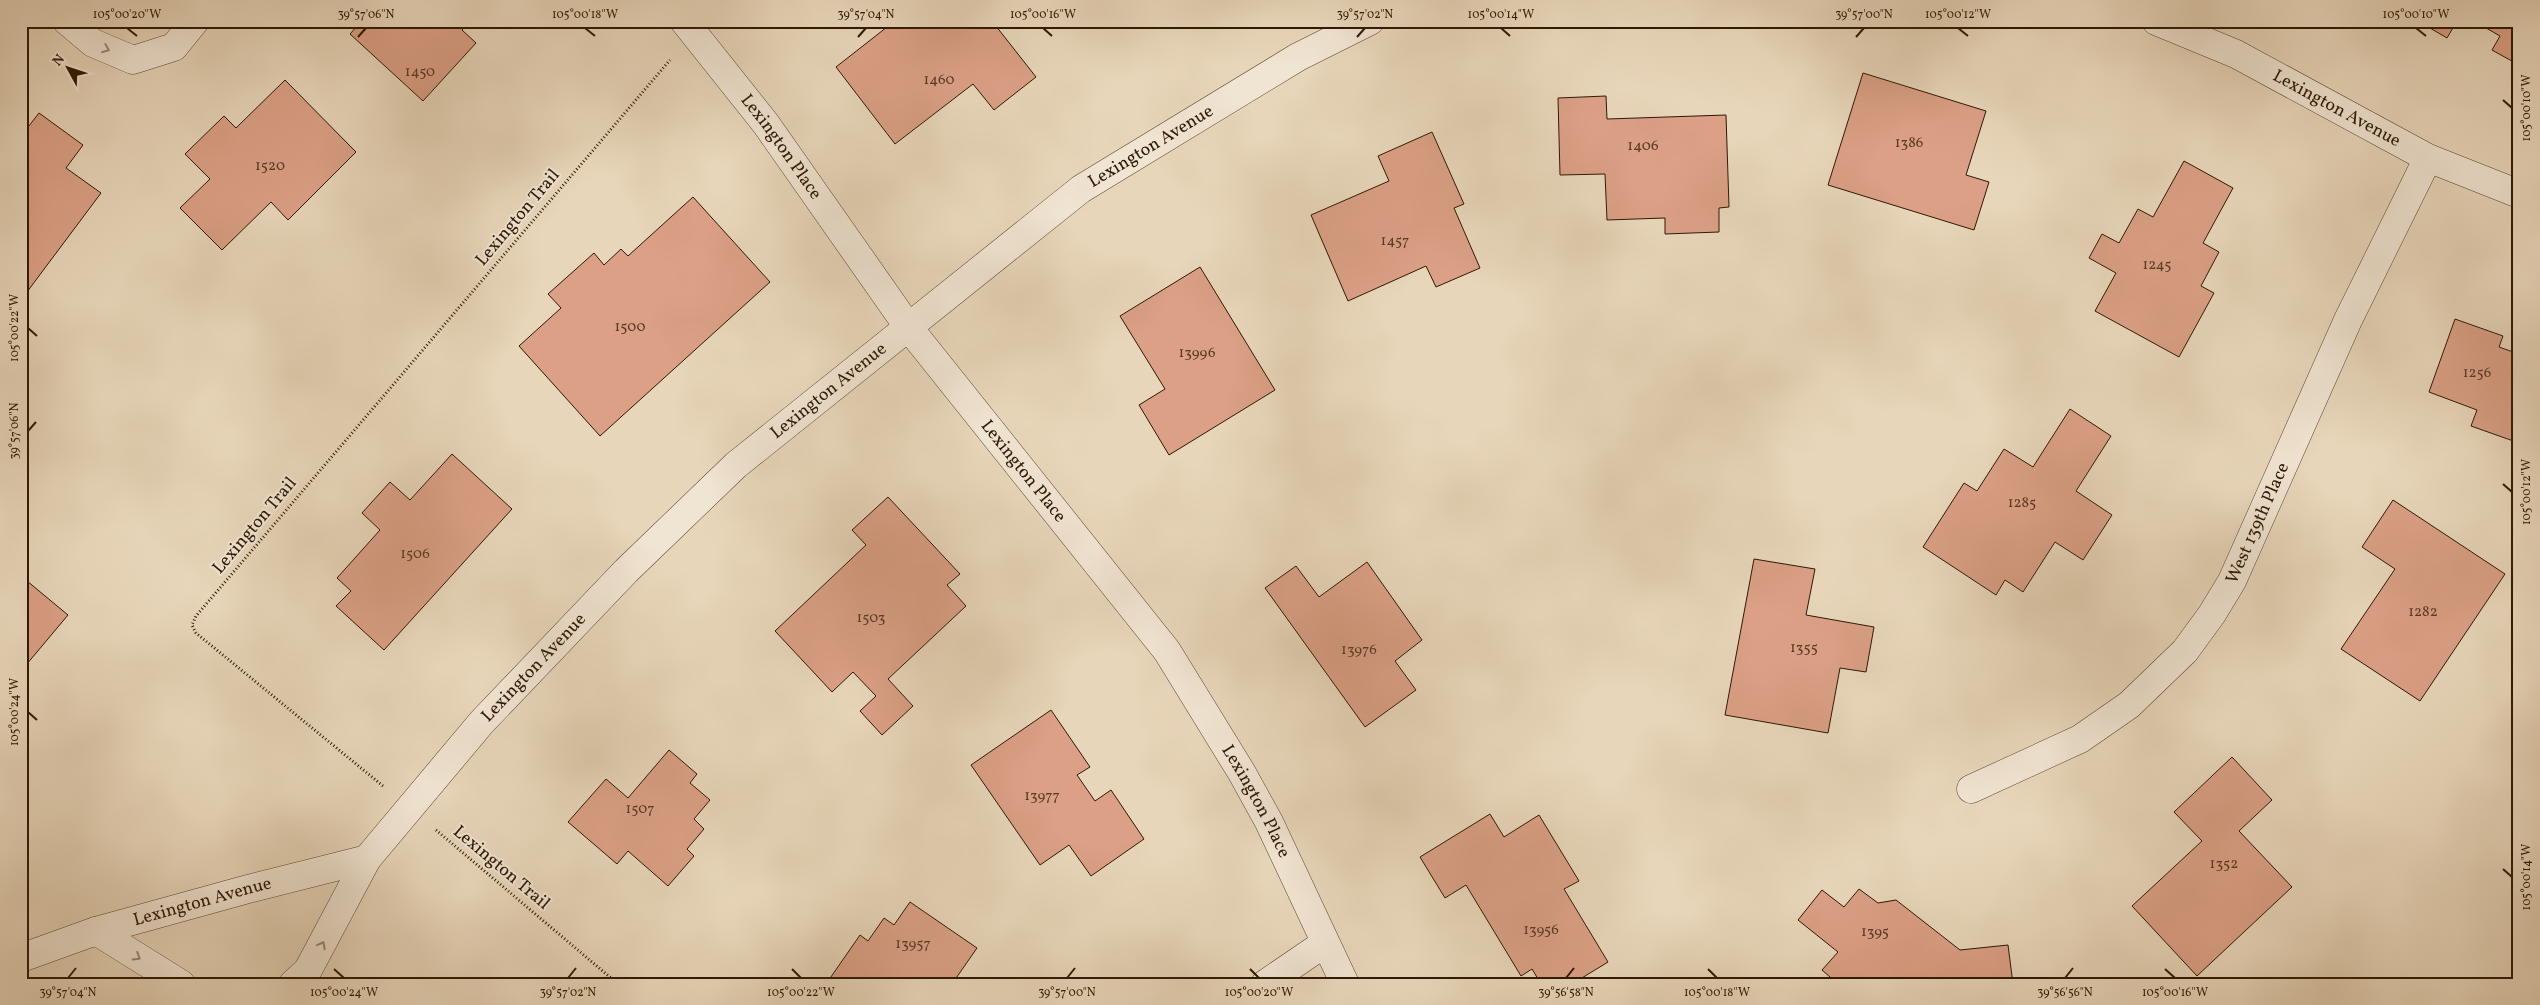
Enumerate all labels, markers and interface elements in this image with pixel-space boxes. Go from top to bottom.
text: 105°00'20"W [93,7,161,23]
text: 39°57'06"N [338,7,394,23]
text: 105°00'18"W [552,7,618,23]
text: 39°57'04"N [838,7,895,23]
text: 105°00'16"W [1010,7,1076,23]
text: 39°57'02"N [1337,7,1393,23]
text: 105°00'14"W [1468,7,1534,23]
text: 39°57'00"N [1835,7,1893,23]
text: 105°00'12"W [1925,7,1991,23]
text: 105°00'10"W [2383,7,2449,23]
north arrow [42,42,92,92]
one-way arrow [101,42,110,53]
text: N [49,51,70,71]
house number: 1450 [405,62,435,83]
street label: Lexington Avenue [2268,64,2405,153]
house number: 1460 [923,70,955,91]
text: 105°00'10"W [2519,75,2535,141]
street label: Lexington Place [734,89,828,205]
street label: Lexington Avenue [1084,99,1218,194]
house number: 1386 [1895,133,1923,154]
house number: 1406 [1627,136,1659,157]
house number: 1520 [255,156,285,177]
street label: Lexington Trail [470,164,566,272]
house number: 1457 [1381,231,1409,252]
house number: 1245 [2142,255,2172,276]
text: 105°00'22"W [7,294,23,362]
house number: 1500 [614,317,646,338]
street label: Lexington Avenue [765,337,892,445]
house number: 13996 [1178,343,1216,364]
house number: 1256 [2463,363,2491,384]
text: 39°57'06"N [7,403,23,459]
street label: Lexington Place [975,415,1072,528]
street label: West 139th Place [2220,459,2296,588]
text: 105°00'12"W [2519,459,2535,525]
street label: Lexington Trail [207,472,303,580]
house number: 1285 [2008,493,2036,514]
house number: 1506 [400,544,430,565]
house number: 1282 [2408,602,2438,623]
street label: Lexington Avenue [476,608,592,728]
house number: 1503 [856,608,886,629]
house number: 1355 [1790,638,1818,659]
house number: 13976 [1341,640,1377,661]
text: 105°00'24"W [7,678,23,746]
street label: Lexington Place [1215,740,1297,862]
house number: 13977 [1024,786,1060,807]
house number: 1507 [625,799,655,820]
street label: Lexington Trail [447,820,555,916]
text: 105°00'14"W [2519,844,2535,910]
house number: 1352 [2210,854,2238,875]
street label: Lexington Avenue [130,871,274,933]
house number: 13956 [1523,920,1559,941]
house number: 1395 [1861,922,1889,943]
house number: 13957 [895,934,931,955]
one-way arrow [315,941,325,950]
one-way arrow [131,951,140,961]
text: 39°57'04"N [40,985,97,1001]
text: 105°00'24"W [310,985,378,1001]
text: 39°57'02"N [540,985,596,1001]
text: 105°00'22"W [767,985,835,1001]
text: 39°57'00"N [1038,985,1096,1001]
text: 105°00'20"W [1225,985,1293,1001]
text: 39°56'58"N [1538,985,1594,1001]
text: 105°00'18"W [1684,985,1750,1001]
text: 39°56'56"N [2037,985,2093,1001]
text: 105°00'16"W [2142,985,2208,1001]

